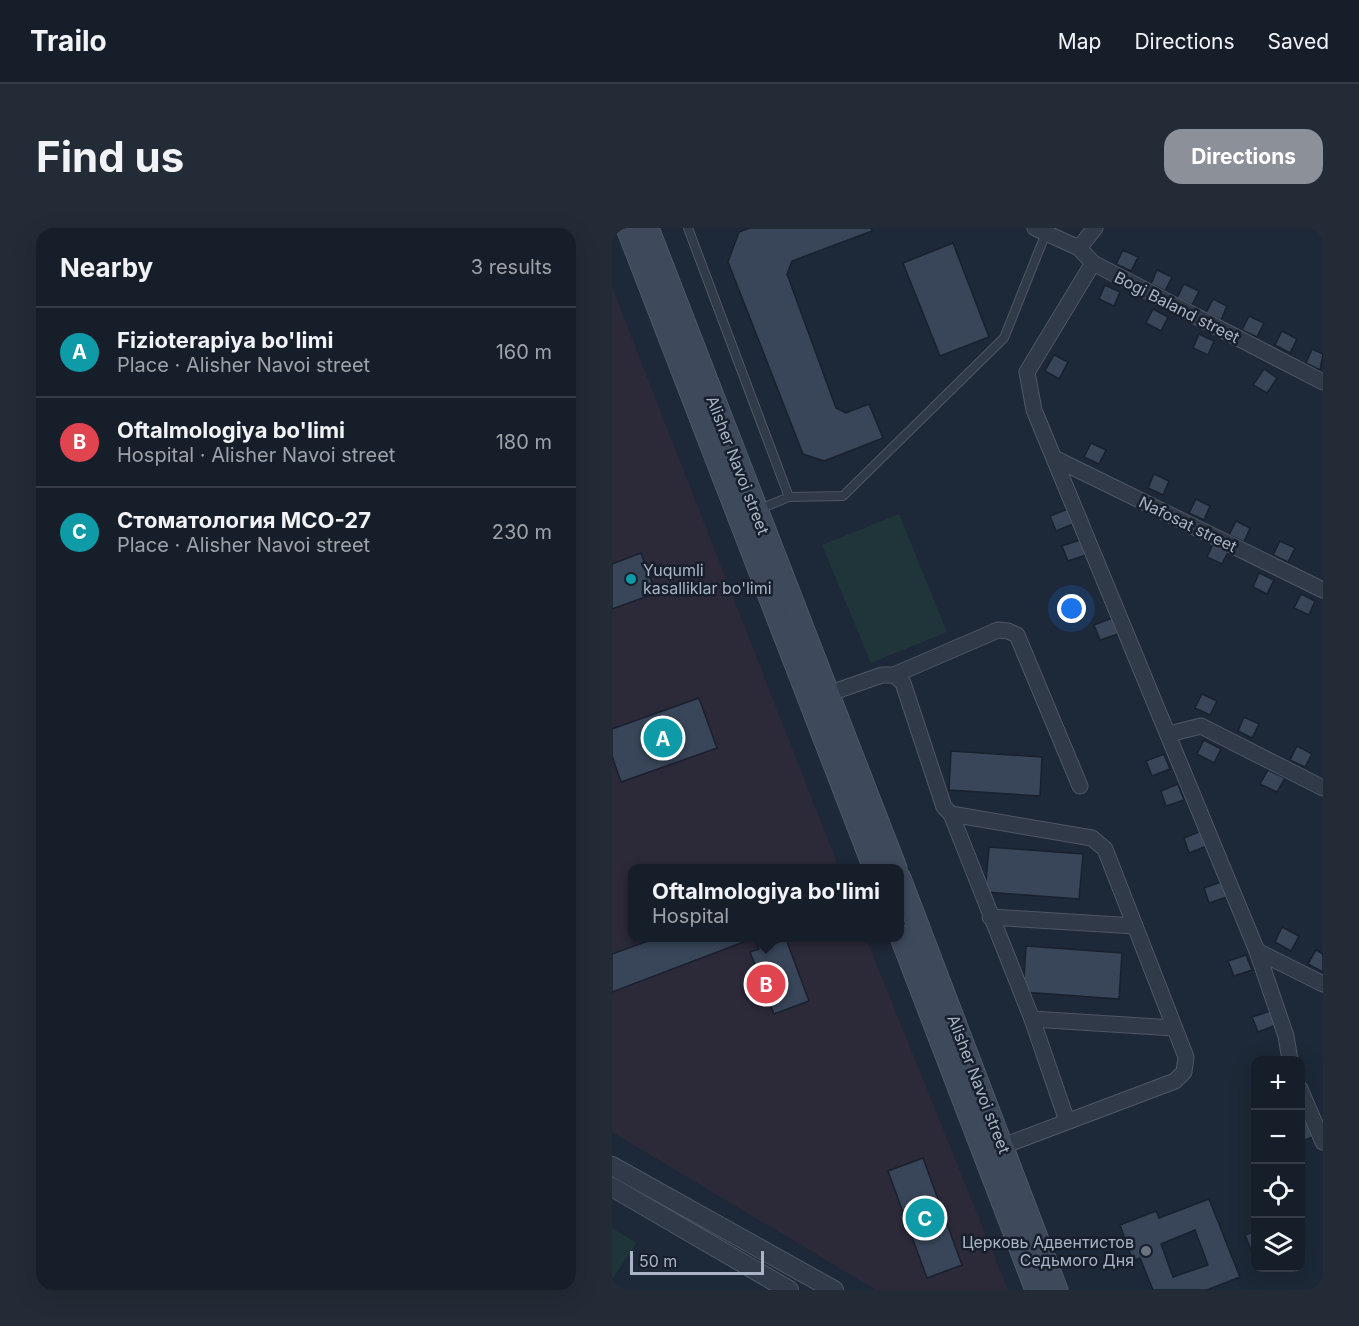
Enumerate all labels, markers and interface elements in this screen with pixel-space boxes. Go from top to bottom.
text: Trailo [30,24,107,58]
text: Map [1058,29,1101,54]
text: Directions [1134,29,1235,54]
text: Saved [1268,29,1329,54]
button: Directions [1164,129,1323,184]
text: Find us [36,131,184,182]
text: Nearby [60,252,153,283]
text: 3 results [471,255,552,279]
street label: Bogi Baland street [1111,267,1243,347]
text: Fizioterapiya bo'limi [117,327,334,353]
text: A [72,340,87,364]
text: 160 m [496,340,552,364]
text: Place · Alisher Navoi street [117,353,370,377]
street label: Alisher Navoi street [702,393,774,537]
text: Oftalmologiya bo'limi [117,417,345,443]
text: B [73,430,86,454]
text: 180 m [496,430,552,454]
text: Hospital · Alisher Navoi street [117,443,395,467]
street label: Nafosat street [1136,492,1240,556]
text: Стоматология МСО-27 [117,507,371,533]
text: C [72,520,87,544]
text: 230 m [492,520,552,544]
text: Place · Alisher Navoi street [117,533,370,557]
place label: Yuqumli kasalliklar bo'limi [643,560,772,598]
marker: Yuqumli kasalliklar bo'limi [624,572,638,586]
your location [1057,594,1086,623]
pin: A [644,716,682,760]
popup [628,864,904,942]
text: Oftalmologiya bo'limi [652,878,880,904]
text: Hospital [652,904,729,928]
pin: B [746,962,786,1006]
street label: Alisher Navoi street [943,1012,1015,1156]
map controls [1251,1056,1305,1272]
button: + [1251,1056,1305,1110]
button: − [1251,1110,1305,1164]
button: locate [1251,1164,1305,1218]
pin: C [906,1196,944,1240]
button: layers [1251,1218,1305,1272]
place label: Церковь Адвентистов Седьмого Дня [962,1232,1134,1270]
marker: Церковь Адвентистов Седьмого Дня [1139,1244,1153,1258]
scale bar [630,1248,764,1276]
text: 50 m [639,1251,677,1271]

